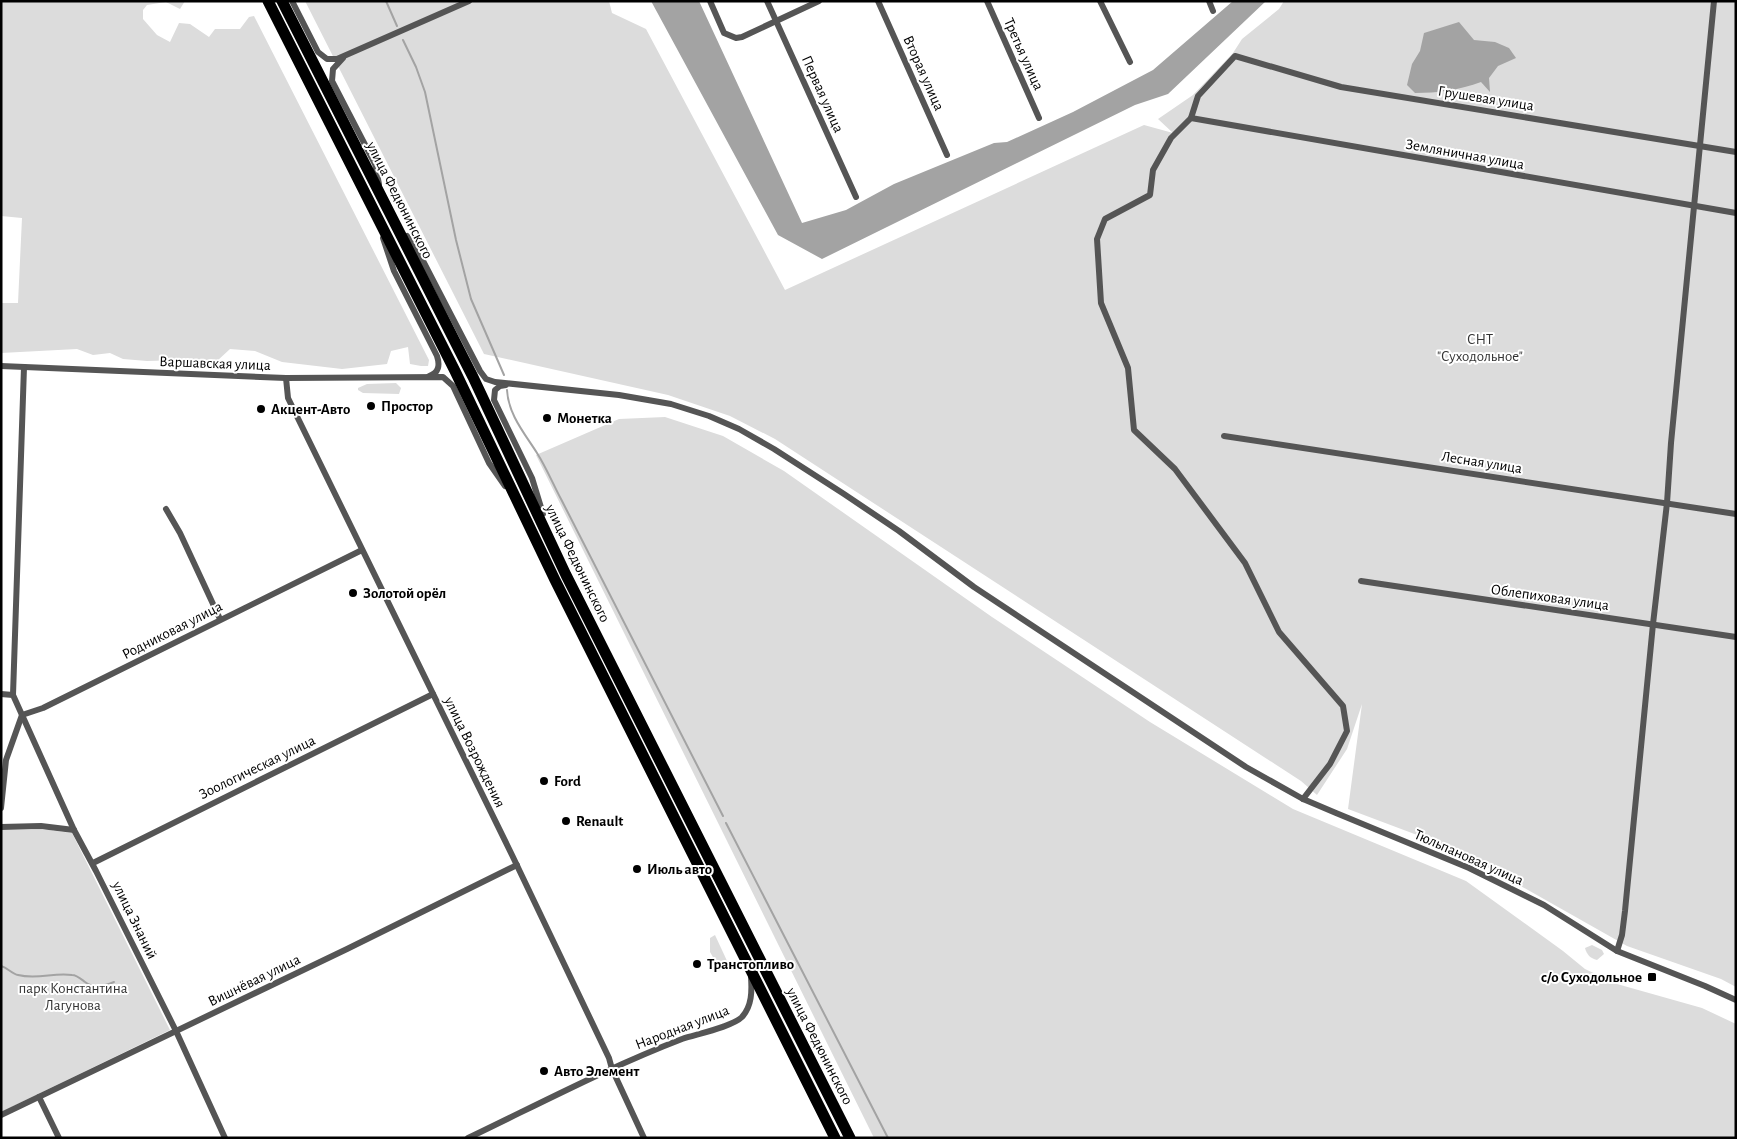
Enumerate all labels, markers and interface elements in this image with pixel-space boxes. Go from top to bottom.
street label: Третья улица [1001,16,1046,93]
street label: Вторая улица [900,33,947,113]
street label: Первая улица [799,53,846,135]
street label: Грушевая улица [1437,84,1535,114]
street label: Земляничная улица [1405,137,1525,172]
street label: улица Федюнинского [363,138,436,261]
park label: СНТ "Суходольное" [1437,332,1523,364]
street label: Варшавская улица [159,354,271,373]
place label: Простор [381,399,433,414]
marker: Простор [365,400,377,412]
place label: Акцент-Авто [271,402,350,417]
marker: Акцент-Авто [255,403,267,415]
place label: Монетка [557,411,612,426]
marker: Монетка [541,412,553,424]
street label: Лесная улица [1441,449,1523,476]
street label: улица Федюнинского [542,501,613,625]
street label: Облепиховая улица [1490,582,1610,613]
place label: Золотой орёл [363,586,446,601]
marker: Золотой орёл [347,587,359,599]
street label: Родниковая улица [120,599,225,662]
street label: улица Возрождения [441,694,508,810]
street label: Зоологическая улица [197,733,318,802]
place label: Ford [554,774,581,789]
marker: Ford [538,775,550,787]
place label: Renault [576,814,623,829]
marker: Renault [560,815,572,827]
street label: Тюльпановая улица [1412,827,1526,888]
place label: Июль авто [647,862,712,877]
marker: Июль авто [631,863,643,875]
street label: улица Знаний [109,878,160,961]
street label: Вишнёвая улица [206,952,303,1009]
place label: Транстопливо [707,957,794,972]
marker: Транстопливо [691,958,703,970]
place label: с/о Суходольное [1541,970,1642,985]
marker: с/о Суходольное [1646,971,1658,983]
park label: парк Константина Лагунова [18,981,128,1013]
street label: улица Федюнинского [783,984,856,1107]
street label: Народная улица [633,1003,731,1052]
place label: Авто Элемент [554,1064,640,1079]
marker: Авто Элемент [538,1065,550,1077]

